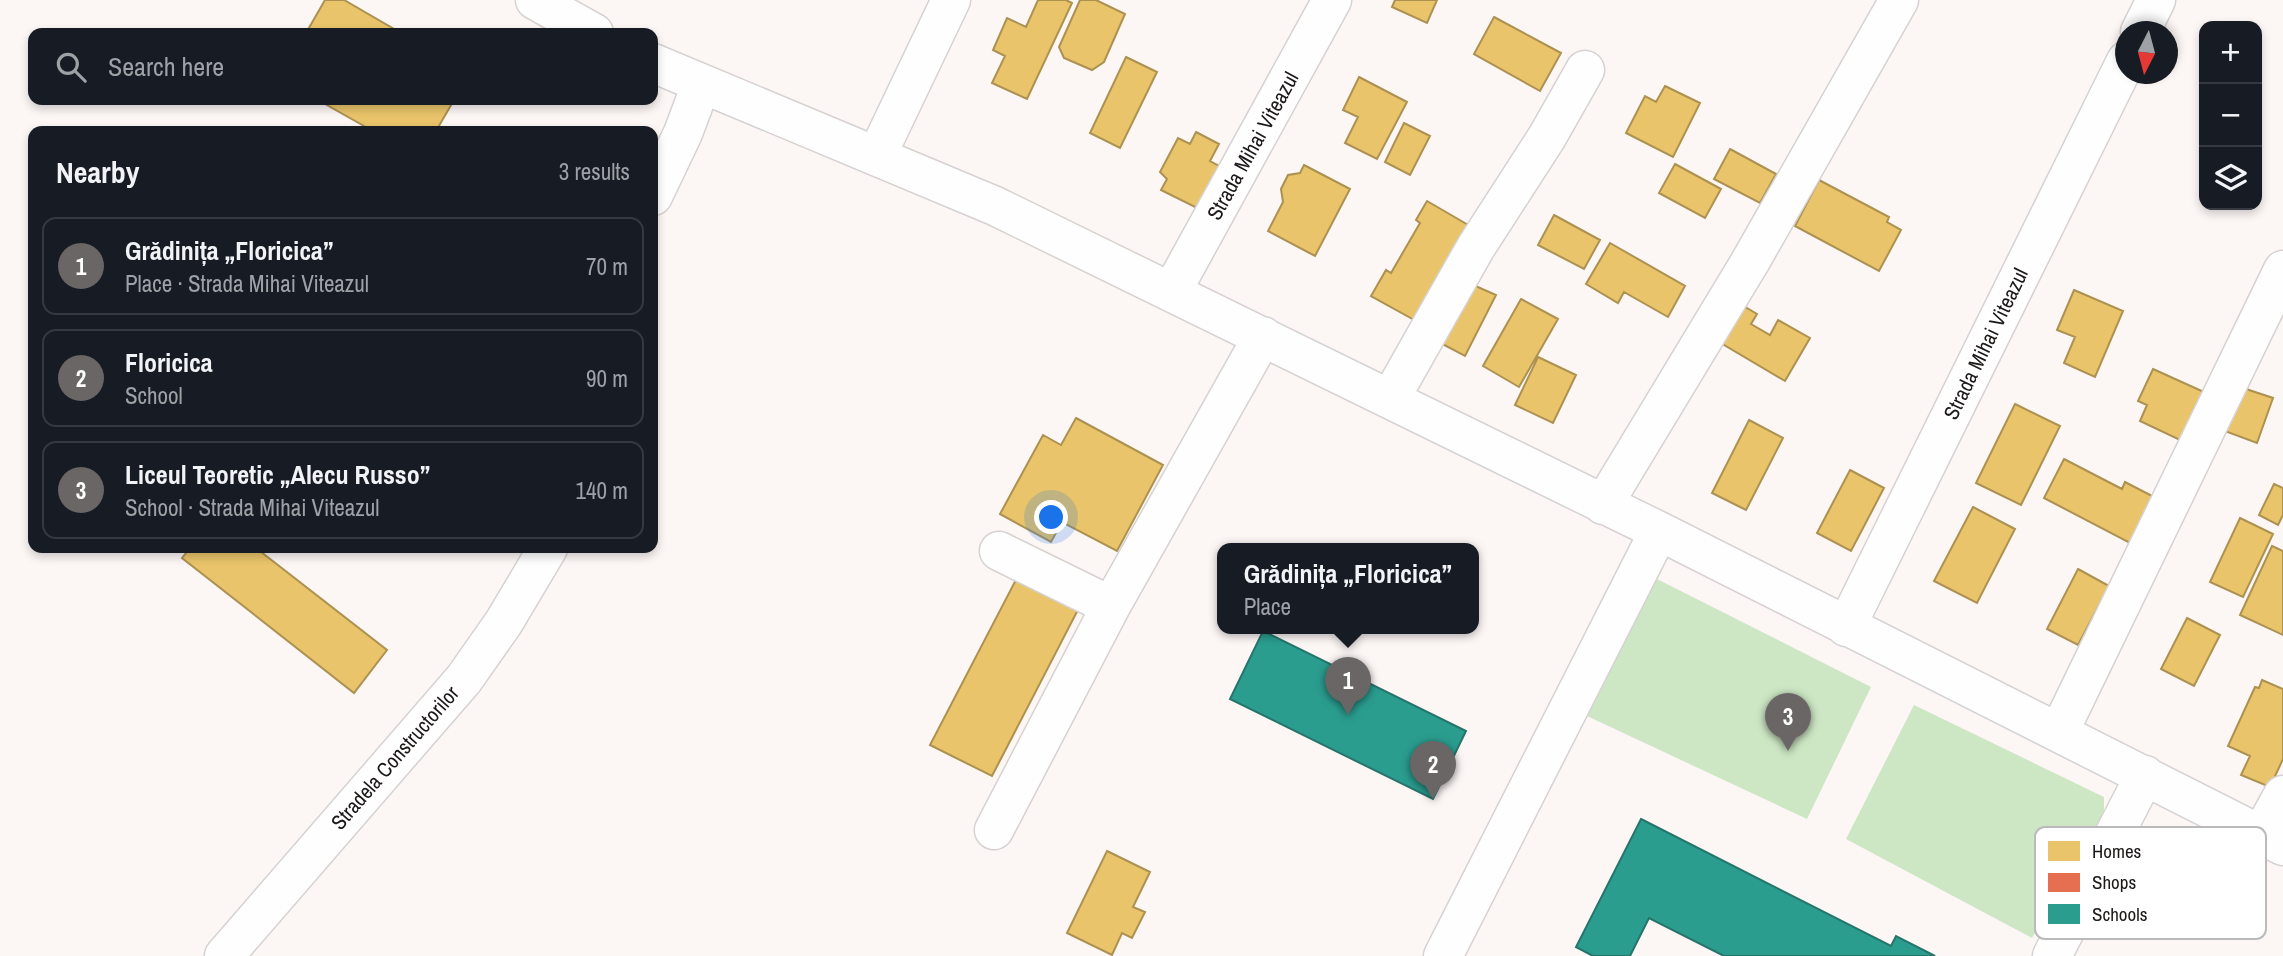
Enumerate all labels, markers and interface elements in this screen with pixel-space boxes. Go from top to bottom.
north arrow [2115,21,2178,84]
map controls [2199,21,2262,210]
button: + [2199,21,2262,84]
search box [28,28,658,105]
icon: search [52,48,90,86]
text: Search here [108,49,224,84]
street label: Strada Mihai Viteazul [1200,66,1305,225]
button: − [2199,84,2262,147]
button: layers [2199,147,2262,210]
text: Nearby [56,152,139,192]
text: 3 results [559,156,630,187]
text: Grădinița „Floricica” [125,233,334,268]
text: 1 [76,251,86,282]
text: 70 m [586,251,628,282]
street label: Strada Mihai Viteazul [1936,263,2035,424]
text: Place · Strada Mihai Viteazul [125,268,369,299]
text: Floricica [125,345,213,380]
text: 2 [76,363,86,394]
text: 90 m [586,363,628,394]
text: School [125,380,183,411]
text: Liceul Teoretic „Alecu Russo” [125,457,430,492]
text: 3 [76,475,86,506]
text: 140 m [576,475,628,506]
text: School · Strada Mihai Viteazul [125,492,379,523]
your location [1034,500,1068,534]
popup [1217,543,1479,634]
text: Grădinița „Floricica” [1244,556,1452,591]
text: Place [1244,591,1291,622]
pin: 1 [1325,657,1371,715]
street label: Stradela Constructorilor [324,679,465,836]
pin: 3 [1765,693,1811,751]
pin: 2 [1410,741,1456,799]
legend [2035,827,2266,939]
text: Homes [2092,838,2142,864]
text: Shops [2092,869,2136,895]
text: Schools [2092,901,2148,927]

